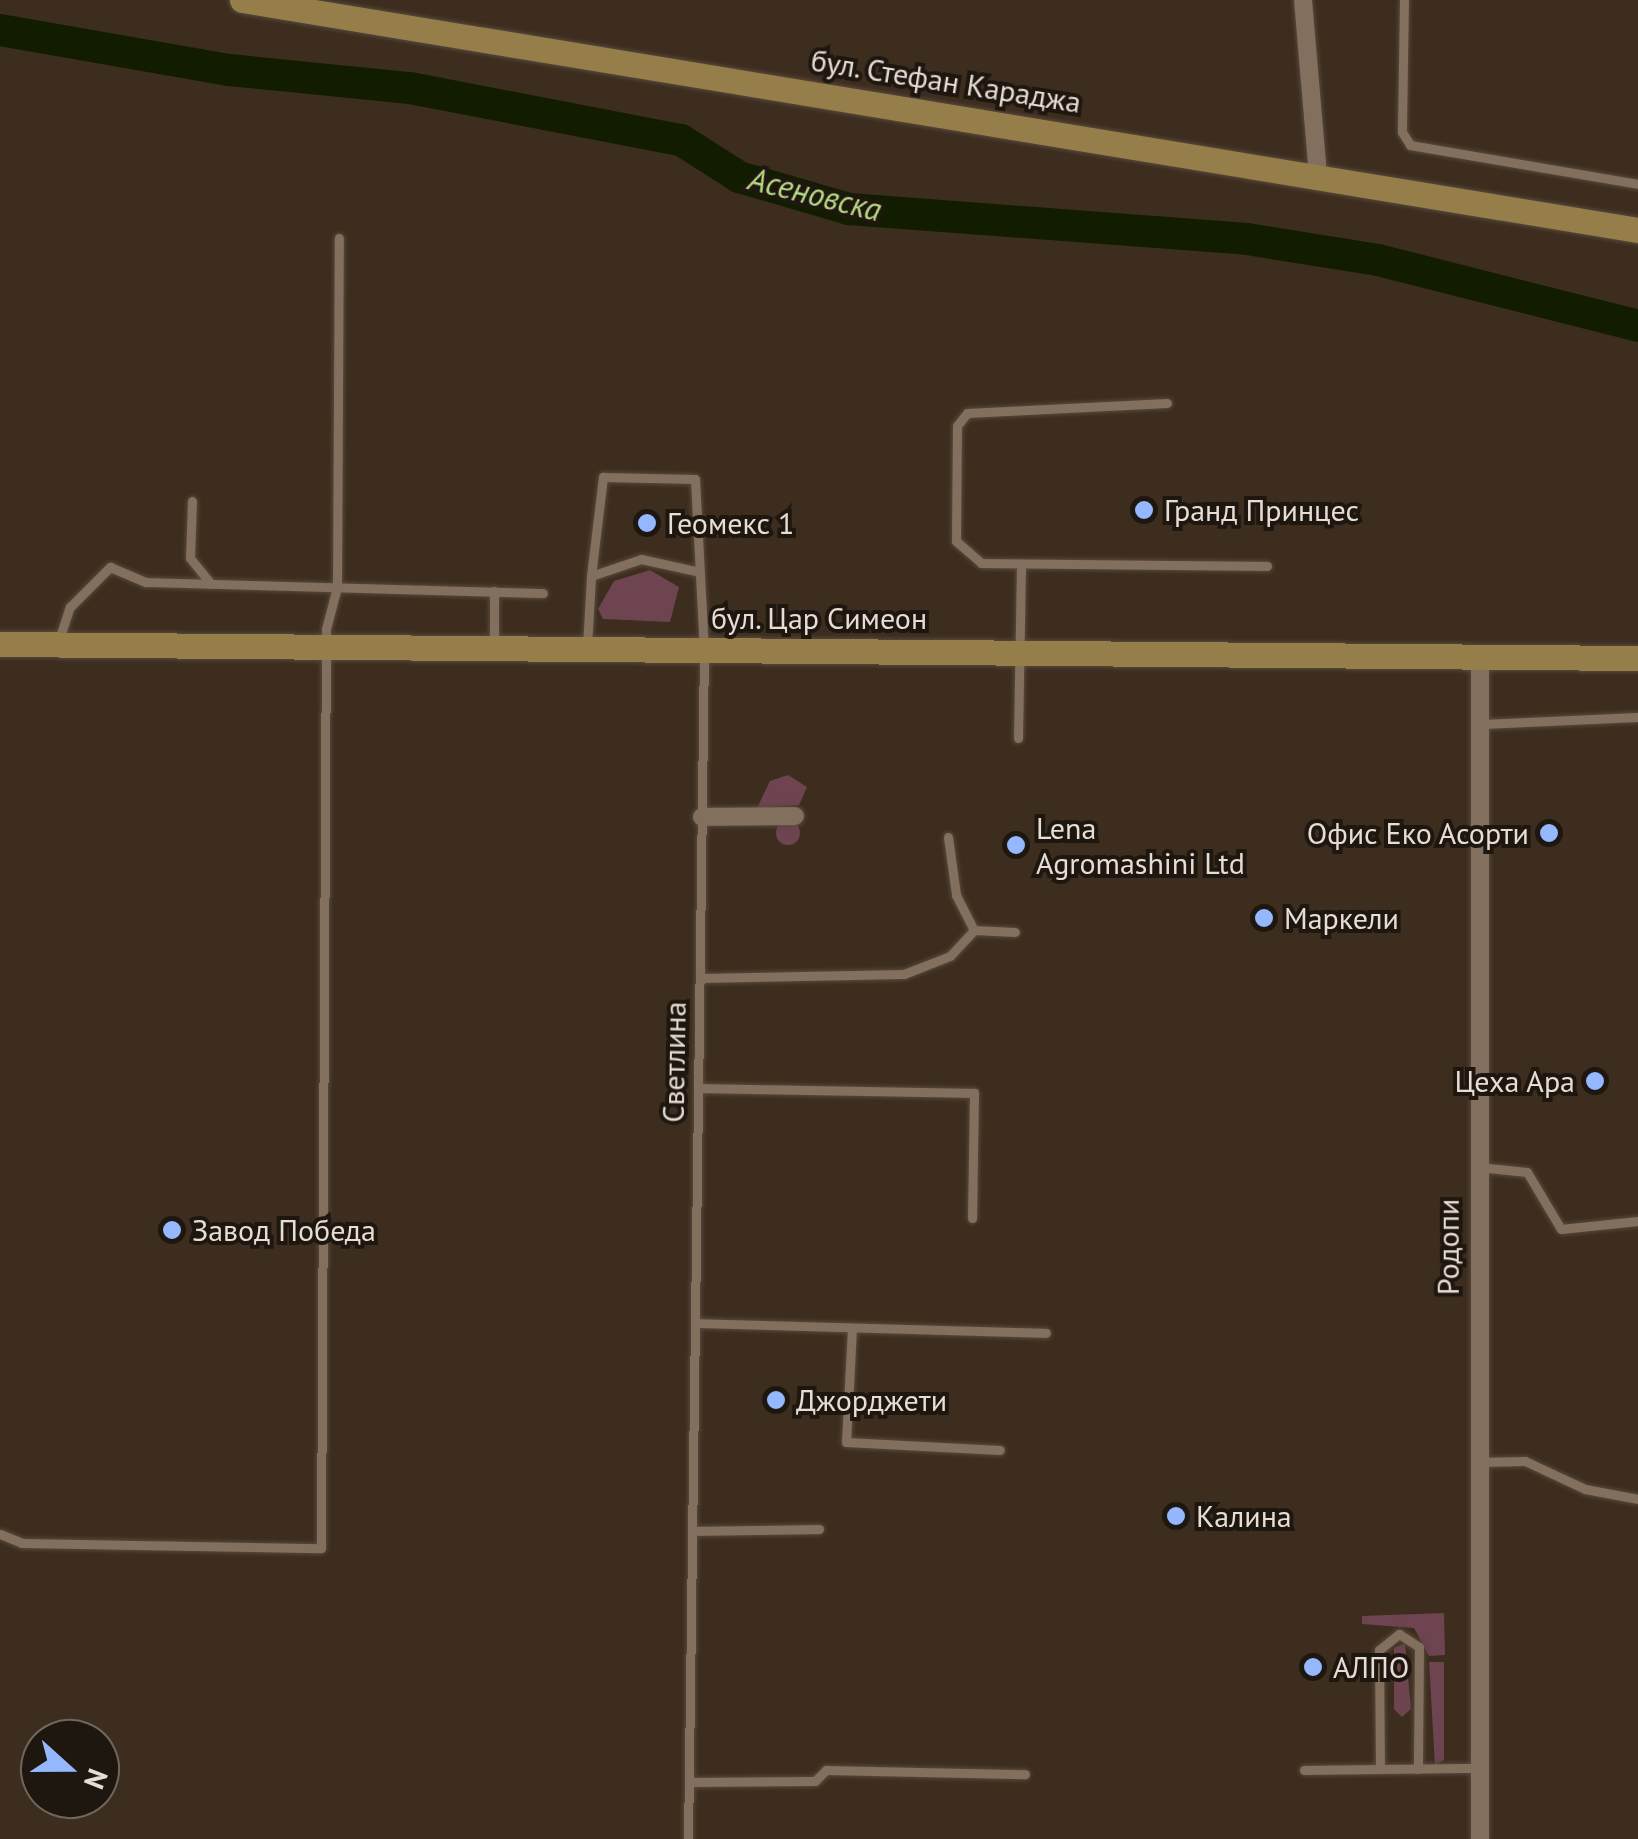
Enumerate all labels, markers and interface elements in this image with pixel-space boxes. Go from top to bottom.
street label: бул. Стефан Караджа [807,42,1085,120]
water label: Асеновска [745,159,885,229]
place label: Гранд Принцес [1164,492,1359,528]
marker: Гранд Принцес [1133,499,1155,521]
place label: Геомекс 1 [667,505,794,541]
marker: Геомекс 1 [636,512,658,534]
street label: бул. Цар Симеон [710,600,928,636]
place label: Lena Agromashini Ltd [1036,810,1245,880]
place label: Офис Еко Асорти [1306,815,1529,851]
marker: Офис Еко Асорти [1538,822,1560,844]
marker: Lena Agromashini Ltd [1005,834,1027,856]
place label: Маркели [1284,900,1399,936]
marker: Маркели [1253,907,1275,929]
street label: Светлина [655,1001,693,1123]
place label: Цеха Ара [1454,1063,1575,1099]
marker: Цеха Ара [1584,1070,1606,1092]
street label: Родопи [1430,1199,1466,1295]
place label: Завод Победа [192,1212,376,1248]
marker: Завод Победа [161,1219,183,1241]
place label: Джорджети [796,1382,947,1418]
marker: Джорджети [765,1389,787,1411]
place label: Калина [1196,1498,1292,1534]
marker: Калина [1165,1505,1187,1527]
place label: АЛПО [1333,1649,1409,1685]
marker: АЛПО [1302,1656,1324,1678]
north arrow [20,1719,120,1819]
text: N [76,1764,117,1794]

